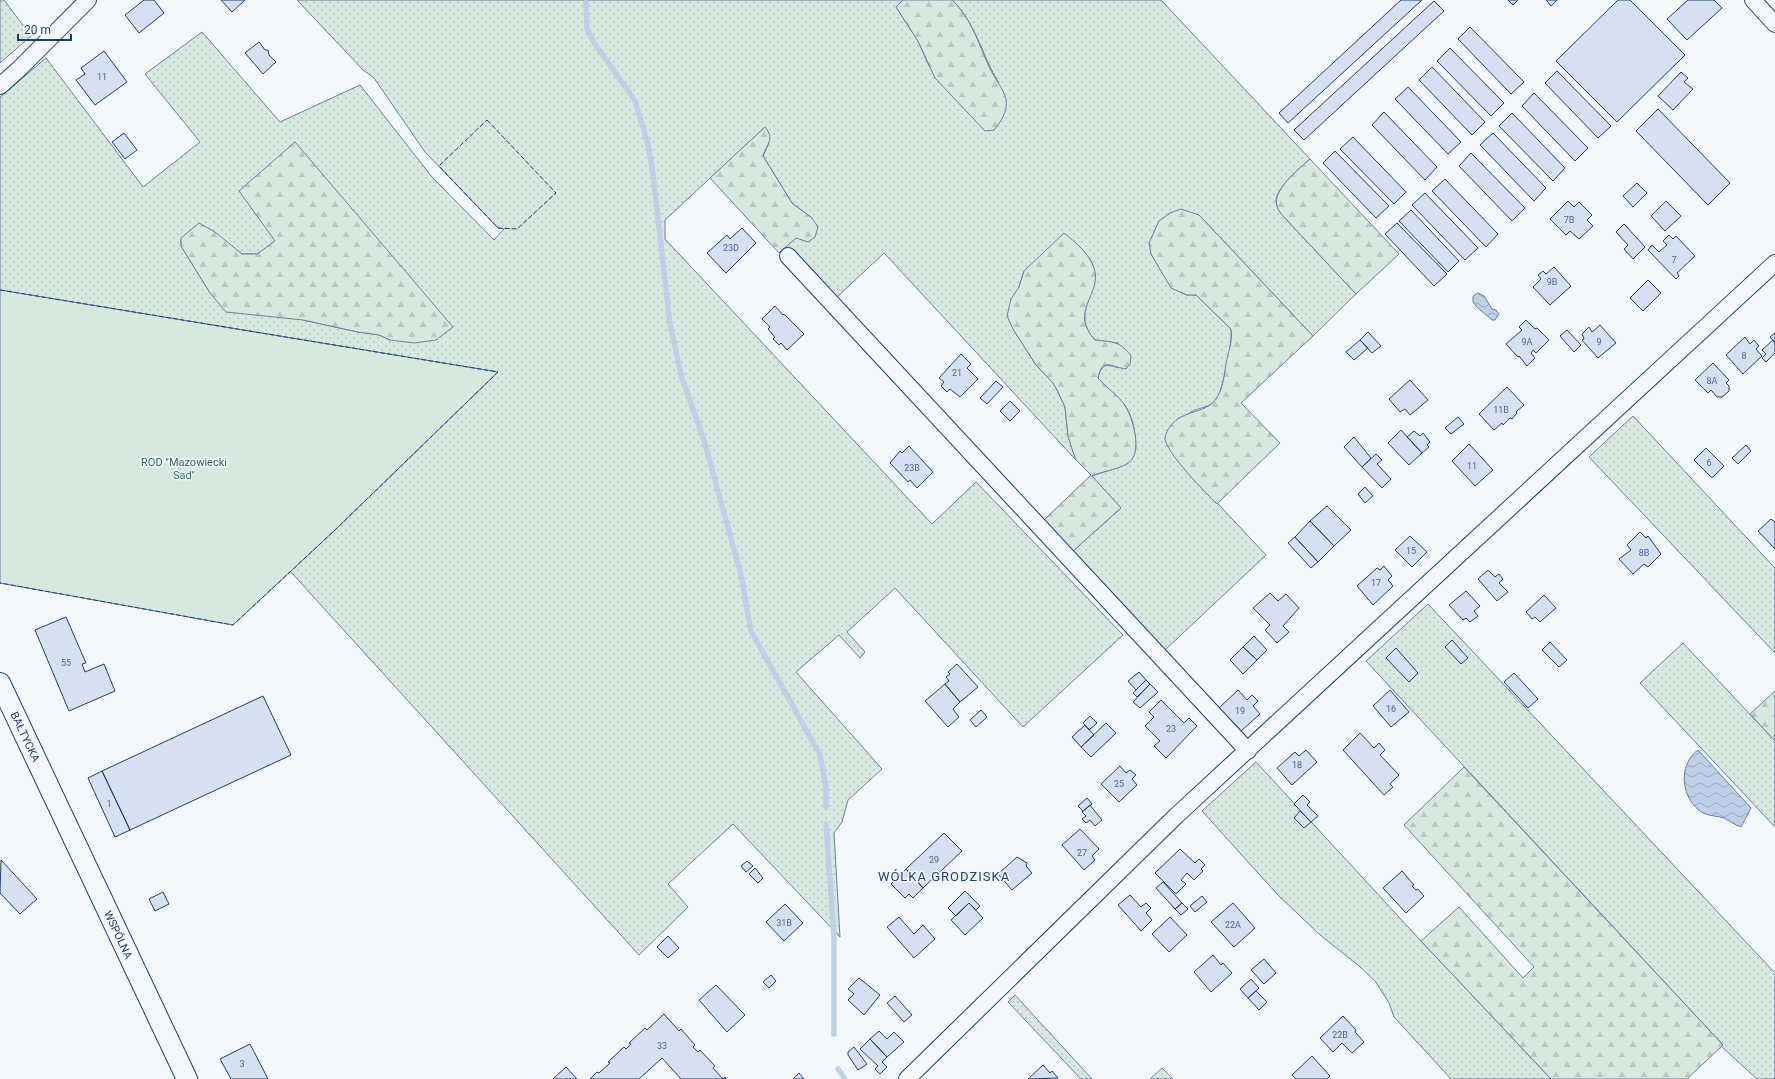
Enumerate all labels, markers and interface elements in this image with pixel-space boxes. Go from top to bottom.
scale bar [18,16,71,42]
text: 20 m [24,23,51,37]
house number: 11 [97,72,107,82]
house number: 7B [1564,215,1575,225]
house number: 23D [723,243,739,253]
house number: 7 [1671,255,1677,265]
house number: 9B [1547,277,1558,287]
house number: 9A [1522,337,1533,347]
house number: 9 [1596,337,1602,347]
house number: 8 [1741,351,1747,361]
house number: 21 [952,368,962,378]
house number: 8A [1707,376,1718,386]
house number: 11B [1493,405,1509,415]
park label: ROD "Mazowiecki Sad" [141,456,227,482]
house number: 6 [1706,458,1712,468]
house number: 11 [1467,461,1477,471]
house number: 23B [904,463,920,473]
house number: 15 [1406,546,1416,556]
house number: 8B [1639,548,1650,558]
house number: 17 [1371,578,1381,588]
house number: 55 [61,658,71,668]
house number: 16 [1386,704,1396,714]
house number: 19 [1235,706,1245,716]
street label: BAŁTYCKA [8,710,43,765]
house number: 23 [1166,724,1176,734]
house number: 18 [1292,760,1302,770]
house number: 25 [1114,779,1124,789]
house number: 1 [106,799,112,809]
house number: 27 [1077,848,1087,858]
house number: 29 [929,855,939,865]
district label: WÓLKA GRODZISKA [878,869,1010,884]
street label: WSPÓLNA [101,909,135,962]
house number: 31B [776,918,792,928]
house number: 22A [1225,920,1241,930]
house number: 22B [1332,1030,1348,1040]
house number: 33 [657,1041,667,1051]
house number: 3 [239,1059,245,1069]

